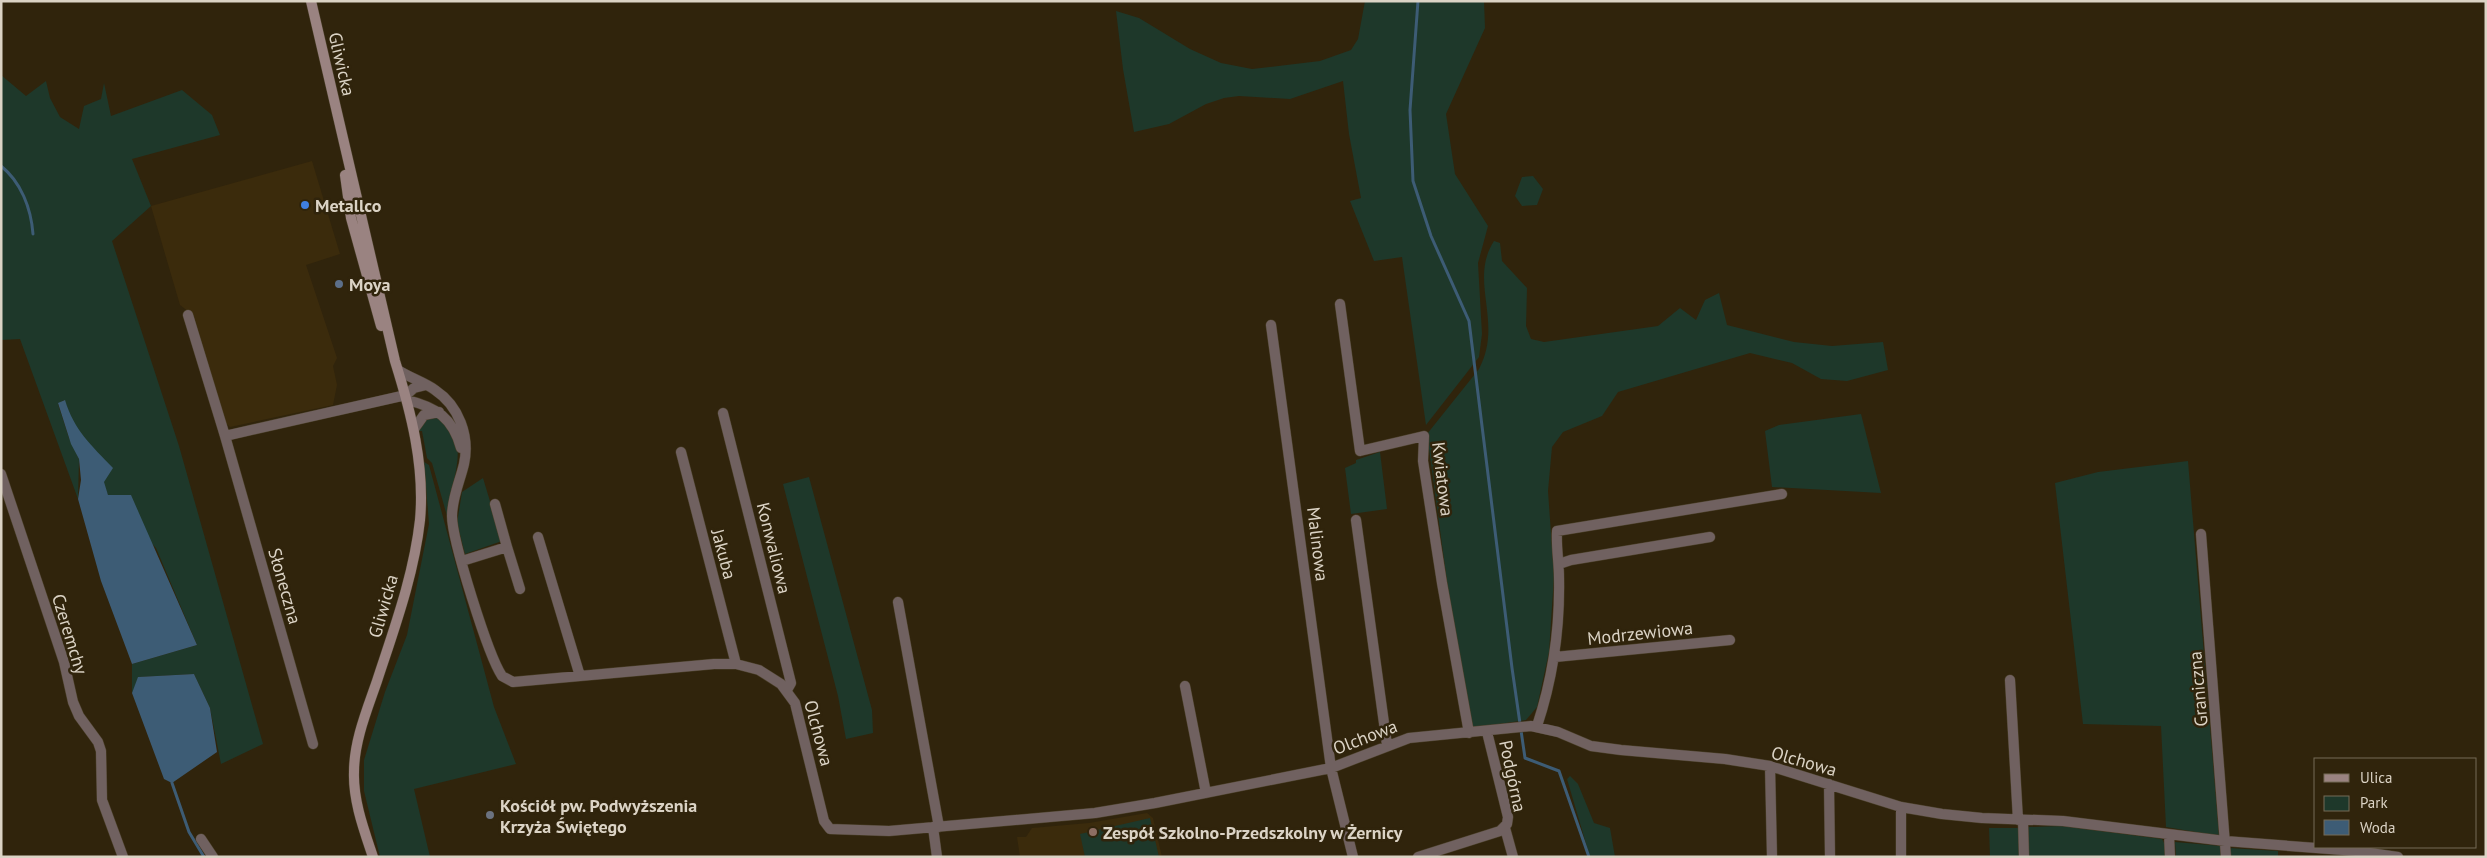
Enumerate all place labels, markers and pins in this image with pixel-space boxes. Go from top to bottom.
place label: Metallco [315,194,382,217]
marker: Metallco [299,199,311,211]
place label: Moya [349,273,390,296]
marker: Moya [333,278,345,290]
place label: Kościół pw. Podwyższenia Krzyża Świętego [500,794,697,838]
marker: Kościół pw. Podwyższenia Krzyża Świętego [484,809,496,821]
place label: Zespół Szkolno-Przedszkolny w Żernicy [1103,821,1403,844]
marker: Zespół Szkolno-Przedszkolny w Żernicy [1087,826,1099,838]

